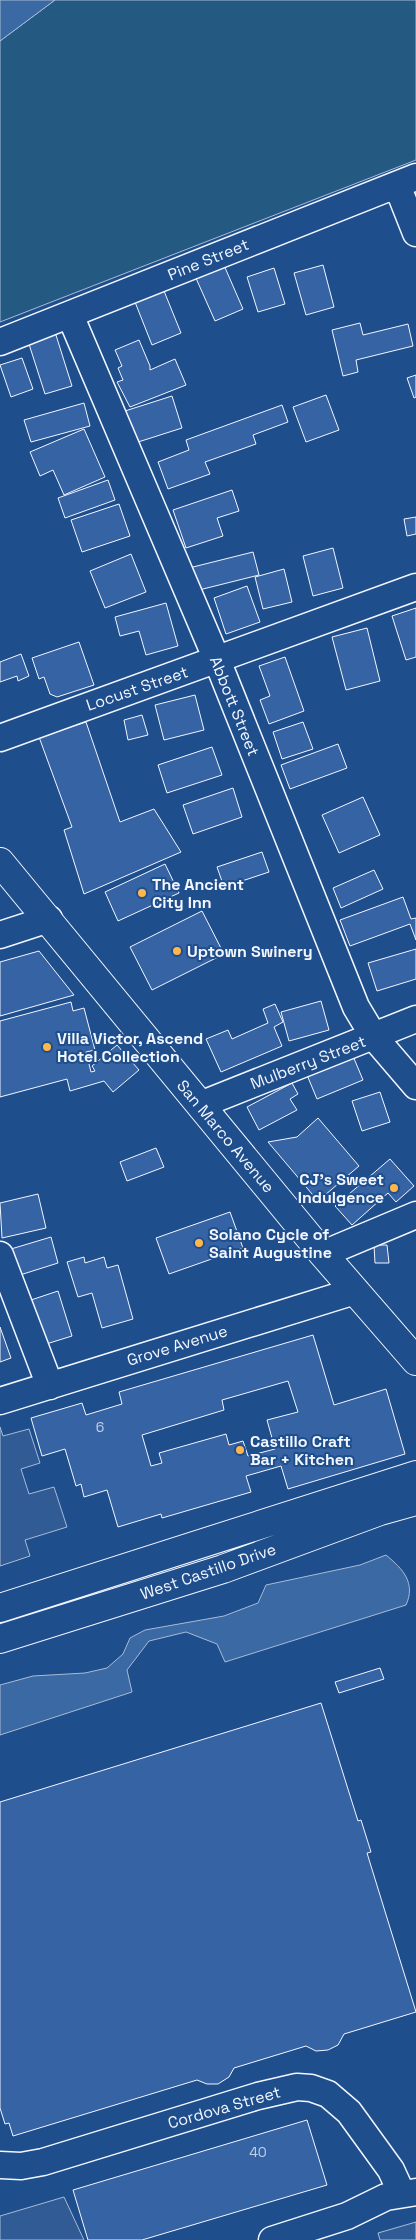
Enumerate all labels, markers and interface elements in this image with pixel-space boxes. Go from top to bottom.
street label: Pine Street [164,234,252,285]
street label: Abbott Street [205,653,264,759]
street label: Locust Street [83,661,191,716]
place label: The Ancient City Inn [152,874,244,913]
marker: The Ancient City Inn [136,887,148,899]
place label: Uptown Swinery [187,941,313,962]
marker: Uptown Swinery [171,945,183,957]
place label: Villa Victor, Ascend Hotel Collection [57,1028,203,1067]
street label: Mulberry Street [247,1031,369,1094]
marker: Villa Victor, Ascend Hotel Collection [41,1041,53,1053]
street label: San Marco Avenue [172,1075,279,1197]
place label: CJ's Sweet Indulgence [298,1169,384,1208]
marker: CJ's Sweet Indulgence [388,1182,400,1194]
place label: Solano Cycle of Saint Augustine [209,1224,332,1263]
marker: Solano Cycle of Saint Augustine [193,1237,205,1249]
street label: Grove Avenue [124,1320,230,1371]
house number: 6 [96,1418,104,1436]
place label: Castillo Craft Bar + Kitchen [250,1431,354,1470]
marker: Castillo Craft Bar + Kitchen [234,1444,246,1456]
street label: West Castillo Drive [138,1538,279,1605]
street label: Cordova Street [165,2081,283,2134]
house number: 40 [249,2143,267,2161]

